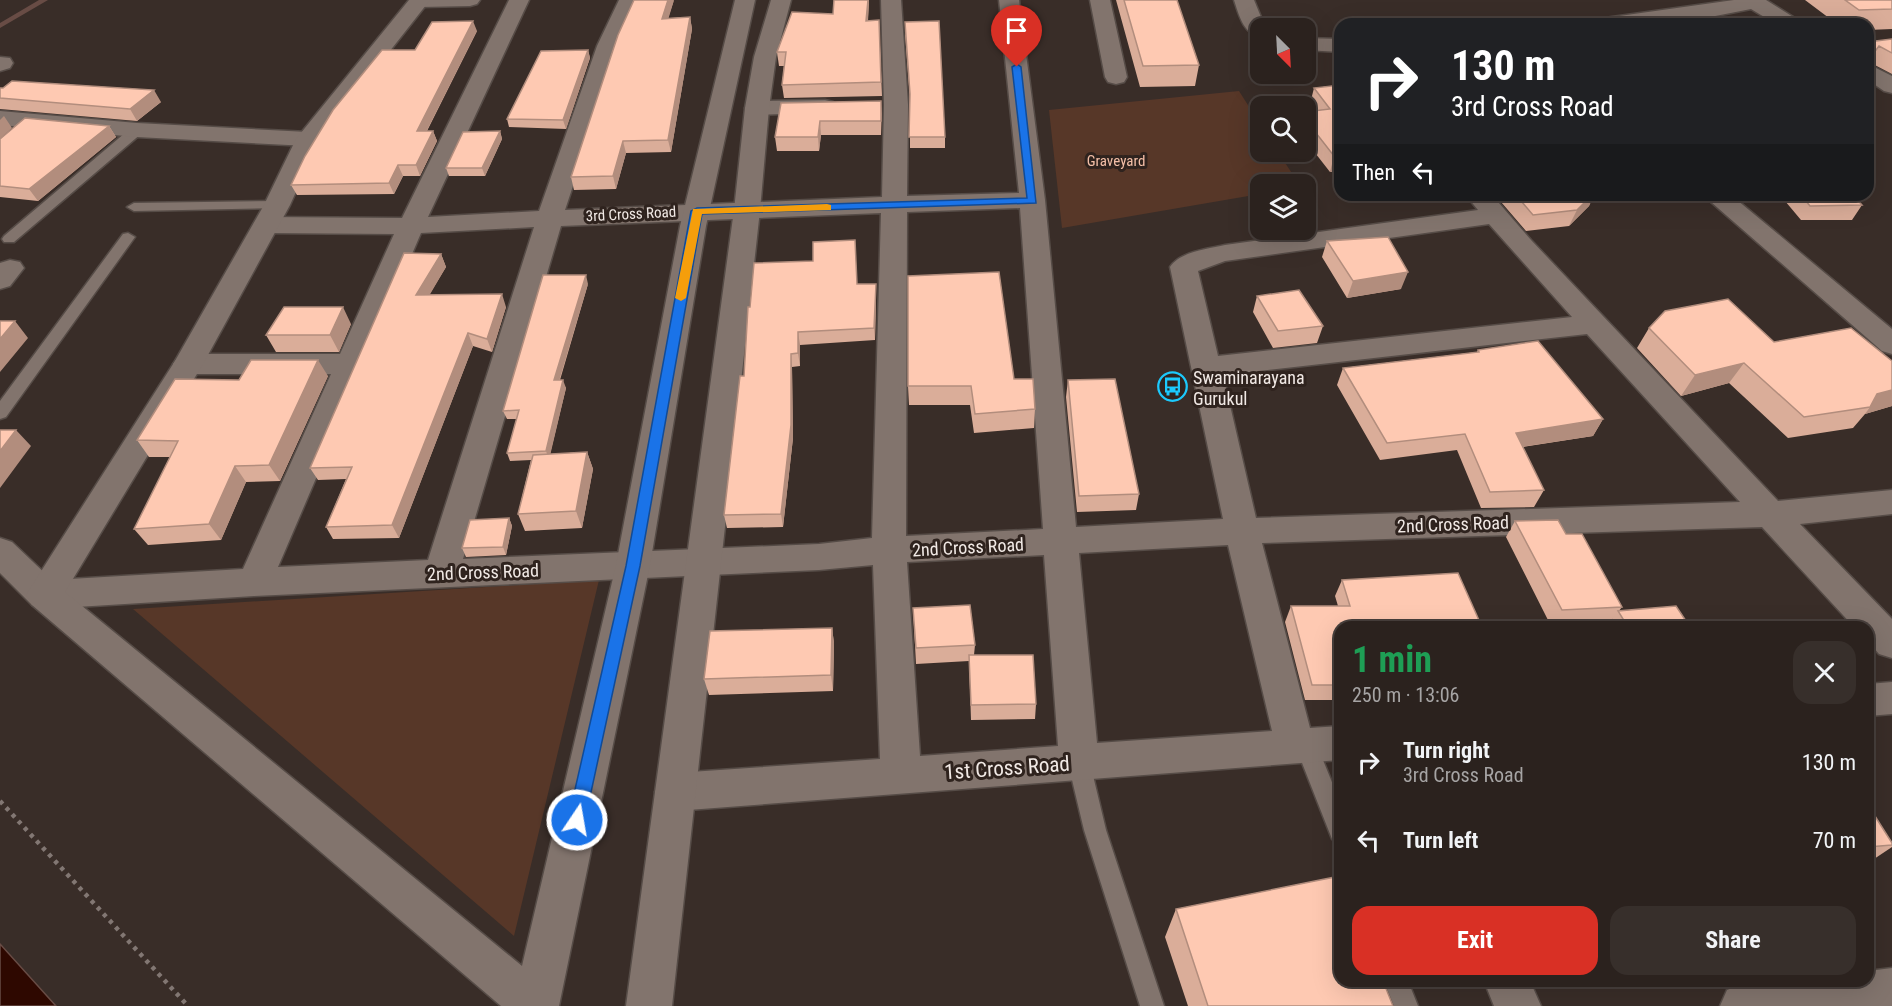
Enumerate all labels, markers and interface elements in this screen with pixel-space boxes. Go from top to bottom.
pin [991,5,1042,67]
icon: arrive [1000,14,1033,47]
north arrow [1250,18,1316,84]
map controls [1250,18,1316,240]
text: 130 m [1451,41,1556,90]
icon: right [1352,42,1430,120]
text: 3rd Cross Road [1451,91,1614,123]
button: search [1250,96,1316,162]
park label: Graveyard [1087,152,1145,170]
icon: left [1407,156,1440,189]
text: Then [1352,160,1395,185]
button: layers [1250,174,1316,240]
street label: 3rd Cross Road [585,203,677,225]
place label: Swaminarayana Gurukul [1193,367,1305,409]
bus stop icon: Swaminarayana Gurukul [1156,371,1188,403]
street label: 2nd Cross Road [1397,512,1509,536]
street label: 2nd Cross Road [912,534,1024,560]
street label: 2nd Cross Road [427,560,539,584]
text: 1 min [1352,639,1432,681]
button: close [1793,641,1856,704]
text: 250 m · 13:06 [1352,683,1459,707]
text: Turn right [1403,738,1490,763]
icon: right [1352,746,1385,779]
text: 130 m [1802,750,1856,775]
street label: 1st Cross Road [943,752,1071,784]
text: 3rd Cross Road [1403,763,1524,787]
position arrow [545,788,609,852]
icon: left [1352,824,1385,857]
text: Turn left [1403,828,1478,853]
text: 70 m [1813,828,1856,853]
button: Exit [1352,906,1598,975]
button: Share [1610,906,1856,975]

